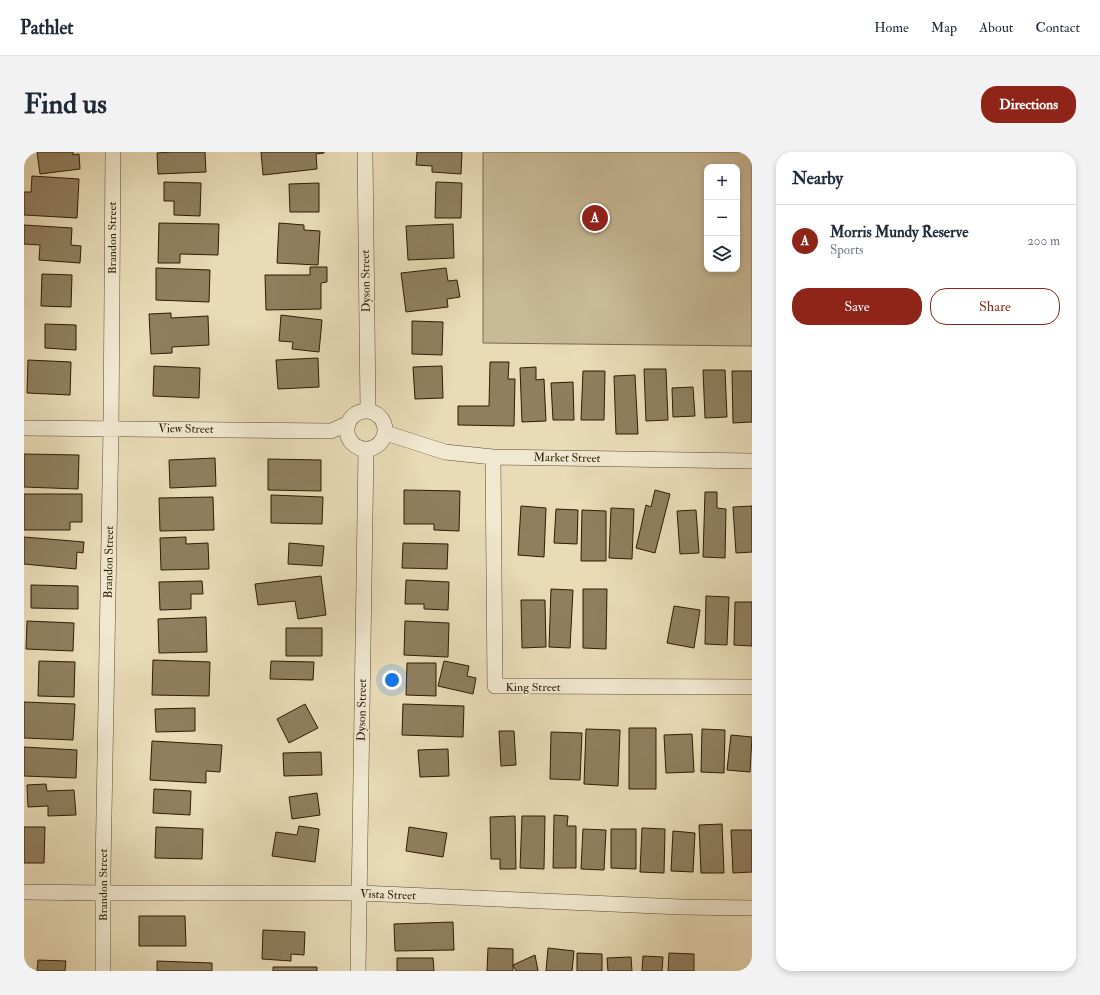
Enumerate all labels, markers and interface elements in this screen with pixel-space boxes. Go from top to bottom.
text: Pathlet [20,16,74,40]
text: Home [874,19,909,36]
text: Map [931,19,957,36]
text: About [979,19,1013,36]
text: Contact [1035,19,1080,36]
button: Directions [981,86,1076,123]
text: Find us [24,87,107,122]
map controls [704,164,740,272]
button: + [704,164,740,200]
text: Nearby [792,168,843,189]
button: − [704,200,740,236]
street label: Brandon Street [105,202,120,274]
pin: A [582,203,608,233]
text: Morris Mundy Reserve [830,223,968,242]
text: A [801,233,809,249]
text: 200 m [1027,233,1060,249]
button: layers [704,236,740,272]
text: Sports [830,242,864,258]
street label: Dyson Street [358,249,374,312]
button: Save [792,288,922,325]
button: Share [930,288,1060,325]
street label: View Street [158,421,214,437]
street label: Market Street [533,450,601,466]
street label: Brandon Street [101,525,117,598]
your location [382,670,402,690]
street label: Dyson Street [354,678,370,741]
street label: King Street [505,680,561,695]
street label: Brandon Street [96,849,111,921]
street label: Vista Street [360,887,416,903]

